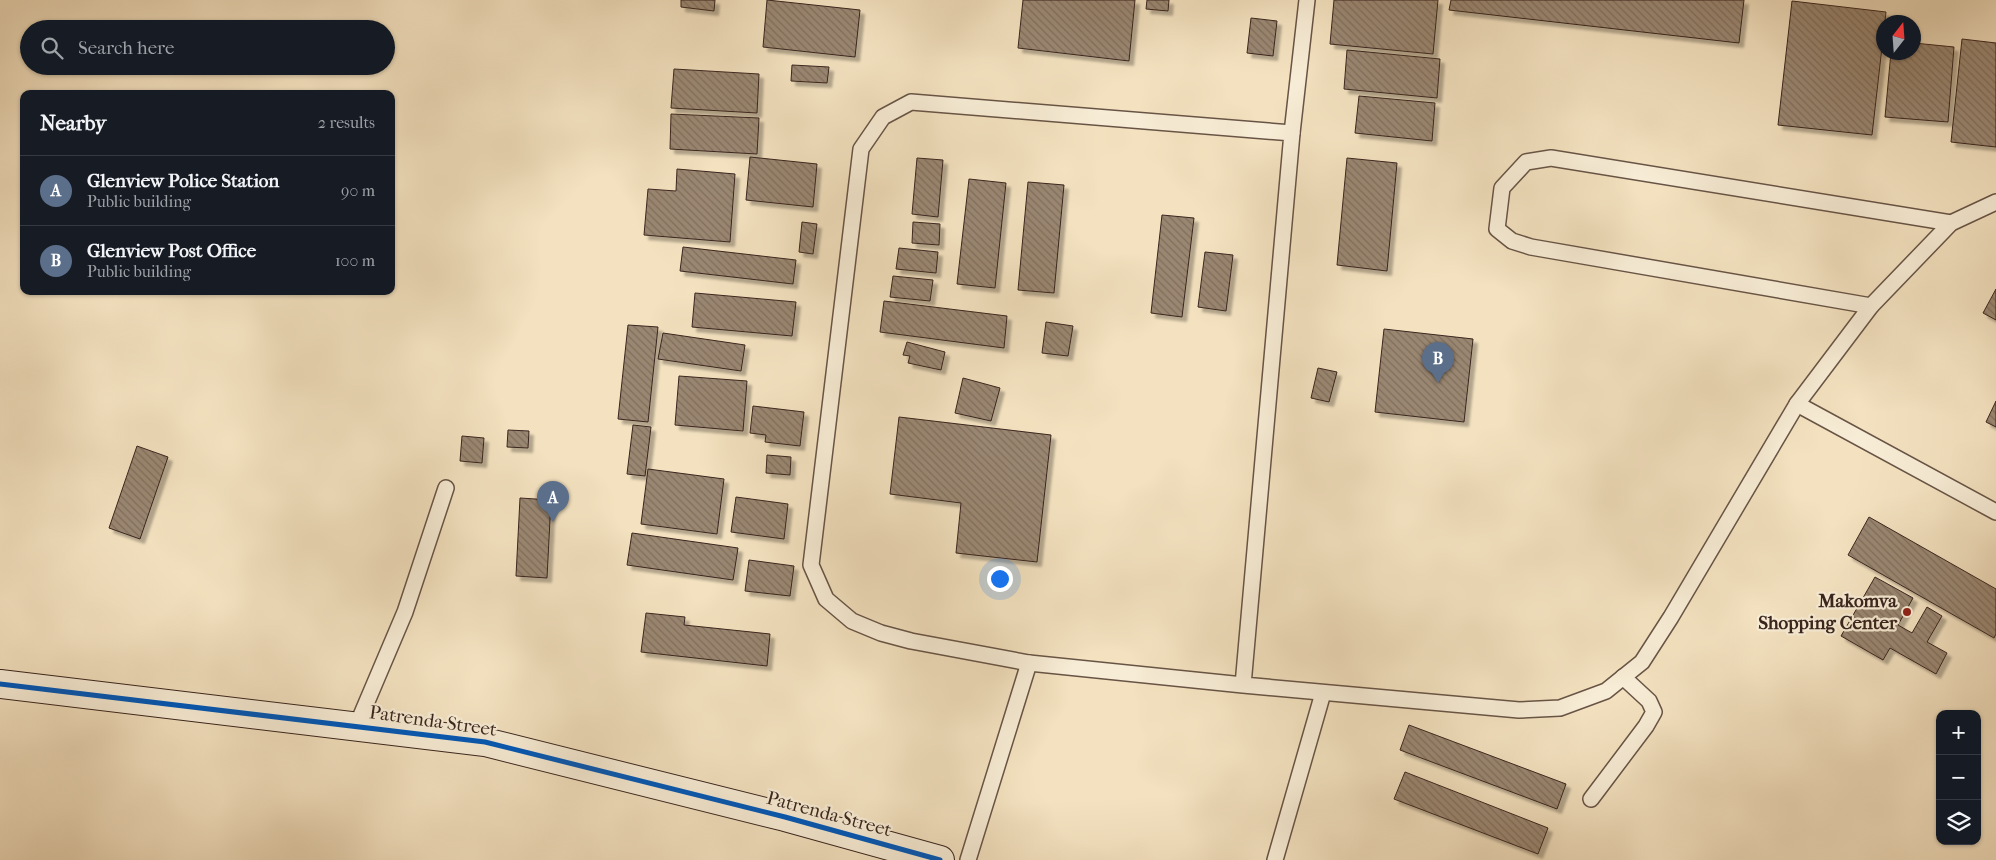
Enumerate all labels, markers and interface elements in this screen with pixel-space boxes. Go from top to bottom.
north arrow [1876,15,1921,60]
search box [20,20,395,75]
icon: search [38,34,66,62]
text: Search here [78,37,174,59]
text: Nearby [40,111,106,135]
text: 2 results [318,113,375,132]
text: Glenview Police Station [87,170,279,192]
text: A [51,181,61,200]
text: 90 m [341,181,375,200]
text: Public building [87,192,191,211]
text: Glenview Post Office [87,240,256,262]
text: B [51,251,61,270]
text: 100 m [335,251,375,270]
text: Public building [87,262,191,281]
pin: B [1422,342,1454,383]
pin: A [537,481,569,522]
your location [987,566,1013,592]
place label: Makomva Shopping Center [1758,590,1898,634]
marker: Makomva Shopping Center [1901,606,1913,618]
street label: Patrenda Street [368,701,498,741]
map controls [1936,710,1981,845]
button: + [1936,710,1981,755]
button: − [1936,755,1981,800]
street label: Patrenda Street [764,787,894,841]
button: layers [1936,800,1981,845]

